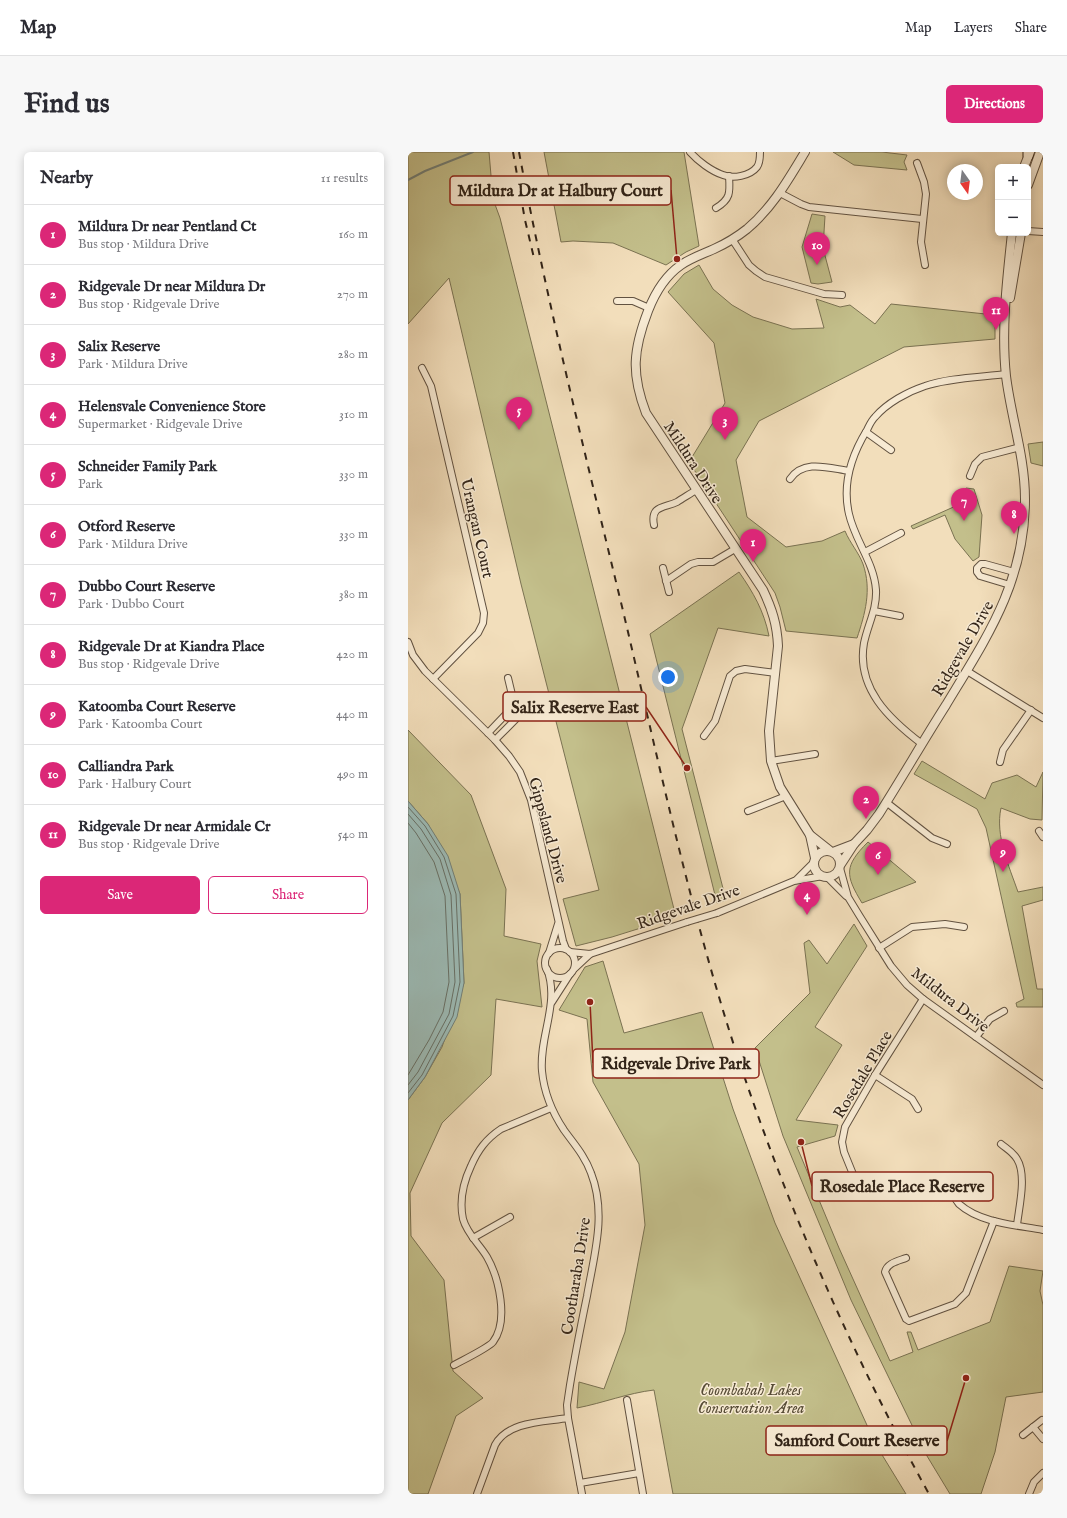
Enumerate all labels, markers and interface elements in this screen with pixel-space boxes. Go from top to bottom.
text: Map [20,16,56,40]
text: Map [905,19,932,37]
text: Layers [954,19,993,37]
text: Share [1015,19,1047,37]
button: Directions [946,85,1043,123]
text: Find us [24,87,110,122]
north arrow [947,164,983,200]
map controls [995,164,1031,236]
button: + [995,164,1031,200]
text: Nearby [40,168,93,189]
text: 11 results [321,170,368,187]
callout: Mildura Dr at Halbury Court [450,176,671,205]
text: Mildura Dr at Halbury Court [457,181,663,202]
button: − [995,200,1031,236]
text: Mildura Dr near Pentland Ct [78,217,256,236]
text: 1 [51,226,55,243]
text: 160 m [338,226,368,243]
pin: 10 [804,232,830,265]
text: Bus stop · Mildura Drive [78,236,209,253]
text: Ridgevale Dr near Mildura Dr [78,277,265,296]
text: 2 [50,286,56,303]
text: 270 m [337,286,368,303]
text: Bus stop · Ridgevale Drive [78,296,219,313]
pin: 11 [983,297,1009,330]
text: Salix Reserve [78,337,160,356]
text: 3 [51,346,55,363]
text: 280 m [338,346,368,363]
text: Park · Mildura Drive [78,356,188,373]
text: Helensvale Convenience Store [78,397,266,416]
pin: 5 [506,397,532,430]
text: 4 [50,406,56,423]
text: 310 m [339,406,368,423]
pin: 3 [712,407,738,440]
text: Supermarket · Ridgevale Drive [78,416,243,433]
street label: Mildura Drive [658,418,726,508]
text: Schneider Family Park [78,457,217,476]
text: 5 [51,466,55,483]
text: 330 m [339,466,368,483]
text: Park [78,476,103,493]
street label: Urangan Court [455,477,497,581]
pin: 7 [951,488,977,521]
pin: 8 [1001,501,1027,534]
text: Otford Reserve [78,517,175,536]
text: 6 [50,526,56,543]
text: 330 m [339,526,368,543]
pin: 1 [740,529,766,562]
text: Park · Mildura Drive [78,536,188,553]
text: Dubbo Court Reserve [78,577,215,596]
text: 7 [50,586,56,603]
text: 380 m [339,586,368,603]
text: Park · Dubbo Court [78,596,184,613]
street label: Ridgevale Drive [928,598,999,700]
text: Ridgevale Dr at Kiandra Place [78,637,265,656]
text: 8 [50,646,56,663]
text: 420 m [336,646,368,663]
text: Bus stop · Ridgevale Drive [78,656,219,673]
your location [658,667,678,687]
callout: Salix Reserve East [503,692,646,721]
text: Katoomba Court Reserve [78,697,236,716]
text: Salix Reserve East [511,698,639,719]
text: 9 [50,706,56,723]
text: 440 m [336,706,368,723]
text: Park · Katoomba Court [78,716,202,733]
text: Calliandra Park [78,757,174,776]
text: 10 [47,766,59,783]
text: 490 m [337,766,368,783]
street label: Gippsland Drive [523,775,571,886]
text: Park · Halbury Court [78,776,191,793]
pin: 2 [853,786,879,819]
text: Ridgevale Dr near Armidale Cr [78,817,271,836]
text: 11 [48,826,58,843]
text: 540 m [338,826,368,843]
text: Bus stop · Ridgevale Drive [78,836,219,853]
pin: 9 [990,839,1016,872]
pin: 6 [865,842,891,875]
button: Save [40,876,200,914]
button: Share [208,876,368,914]
street label: Ridgevale Drive [635,881,743,935]
pin: 4 [794,882,820,915]
street label: Mildura Drive [907,964,993,1037]
street label: Rosedale Place [830,1027,898,1123]
callout: Ridgevale Drive Park [593,1049,759,1078]
text: Ridgevale Drive Park [601,1054,752,1075]
callout: Rosedale Place Reserve [812,1172,993,1201]
text: Rosedale Place Reserve [820,1177,985,1198]
street label: Cootharaba Drive [558,1216,596,1336]
park label: Coombabah Lakes Conservation Area [698,1381,804,1419]
callout: Samford Court Reserve [766,1426,947,1455]
text: Samford Court Reserve [774,1431,940,1452]

